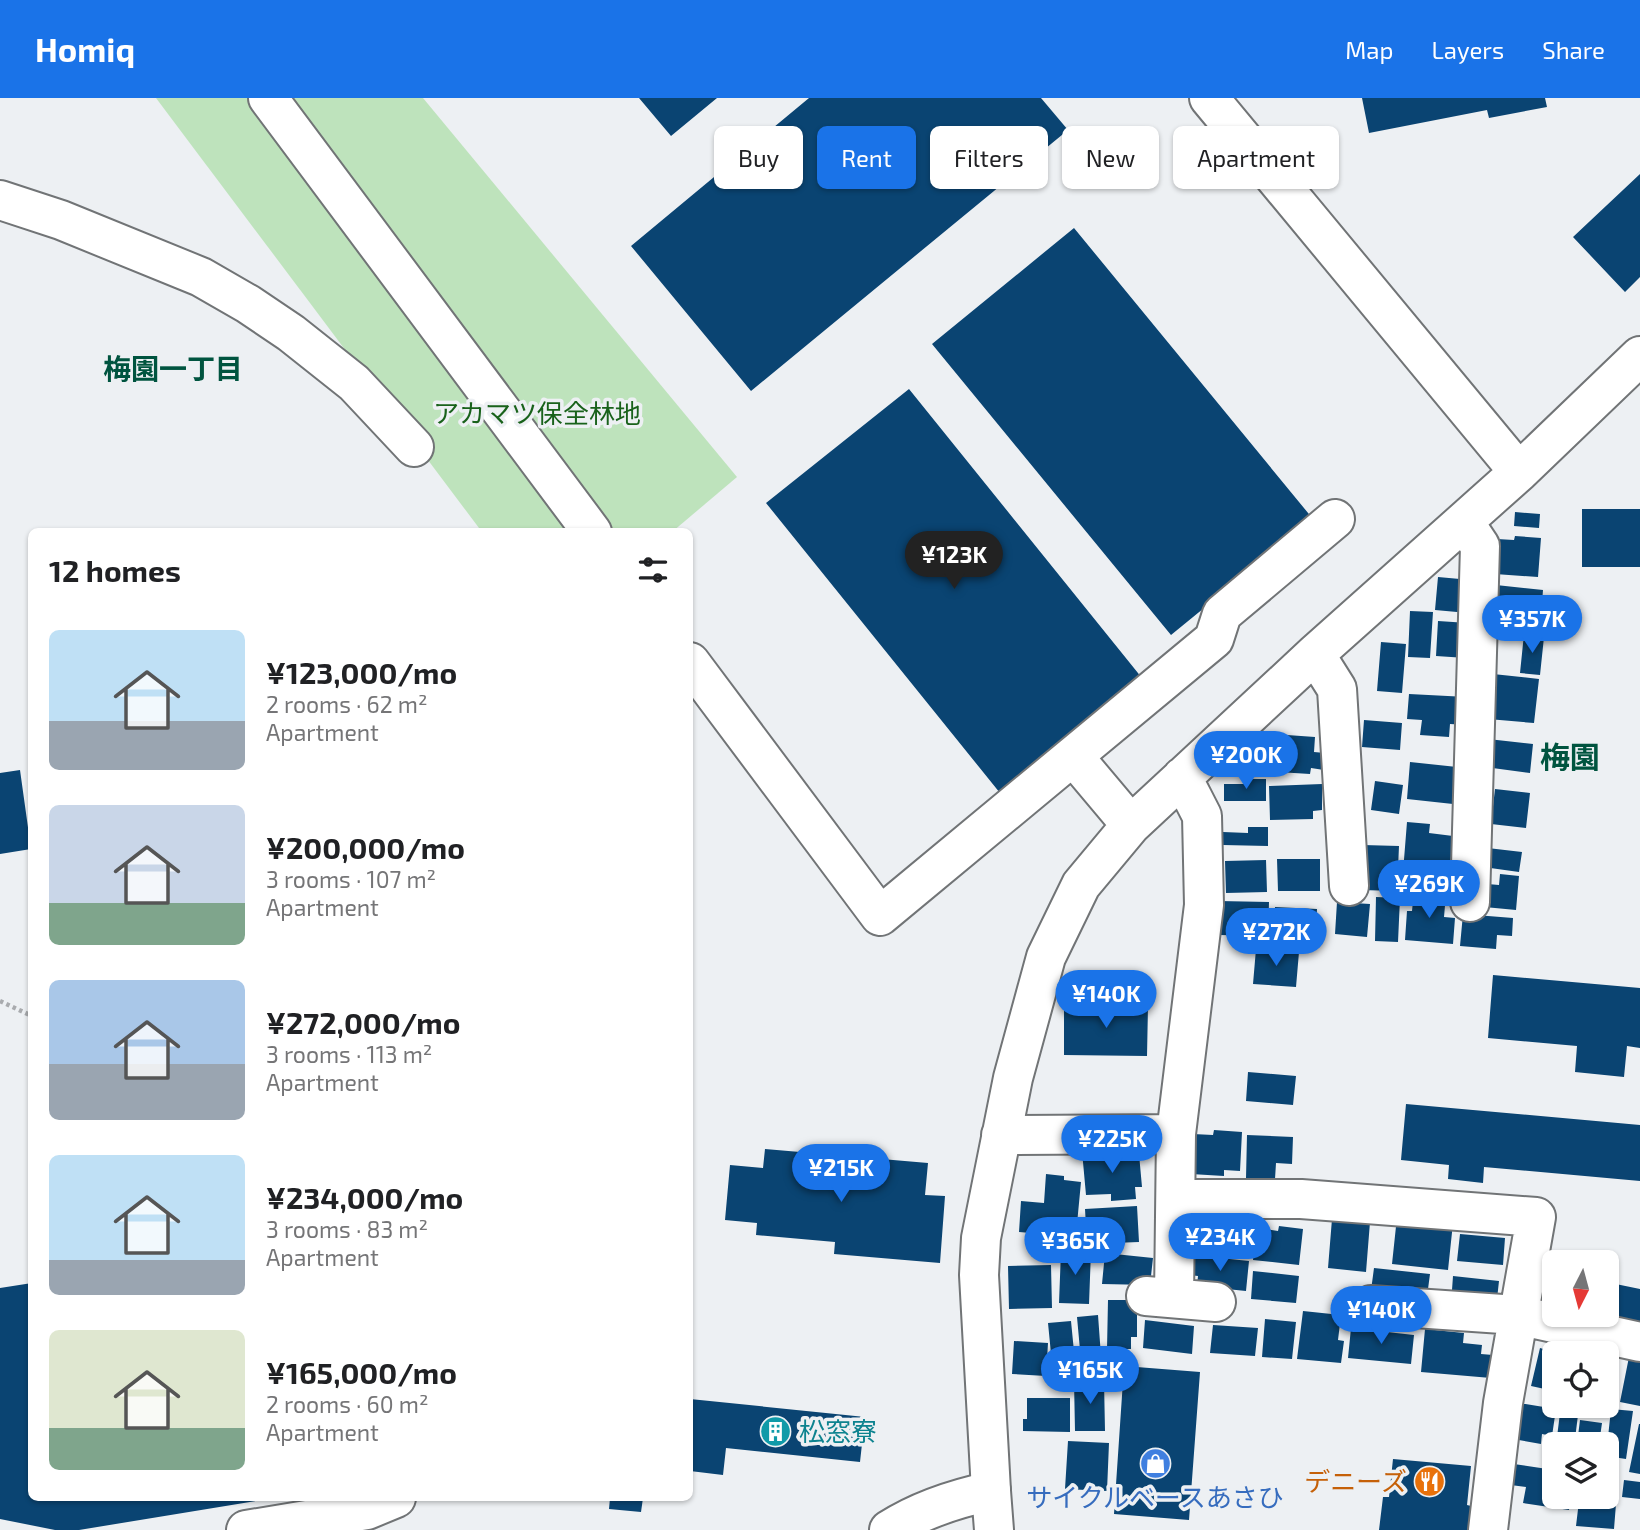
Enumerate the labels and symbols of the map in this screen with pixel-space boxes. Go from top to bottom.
district label: 梅園一丁目 [103,351,243,385]
park label: アカマツ保全林地 [433,397,641,428]
pin: ¥123K [905,532,1003,591]
pin: ¥357K [1483,596,1581,655]
pin: ¥200K [1197,732,1295,791]
district label: 梅園 [1540,738,1600,774]
pin: ¥269K [1380,860,1478,920]
pin: ¥272K [1227,908,1325,968]
pin: ¥140K [1057,970,1155,1030]
pin: ¥225K [1063,1116,1161,1175]
pin: ¥215K [792,1144,890,1204]
pin: ¥234K [1171,1214,1269,1273]
pin: ¥365K [1026,1218,1124,1277]
north arrow [1542,1250,1619,1326]
pin: ¥140K [1332,1286,1430,1346]
pin: ¥165K [1041,1346,1139,1406]
building icon: 松窓寮 [759,1415,793,1449]
place label: 松窓寮 [799,1415,877,1446]
shop icon: サイクルベースあさひ [1138,1446,1172,1480]
place label: デニーズ [1304,1465,1407,1496]
restaurant icon: デニーズ [1413,1465,1447,1499]
place label: サイクルベースあさひ [1026,1481,1284,1512]

